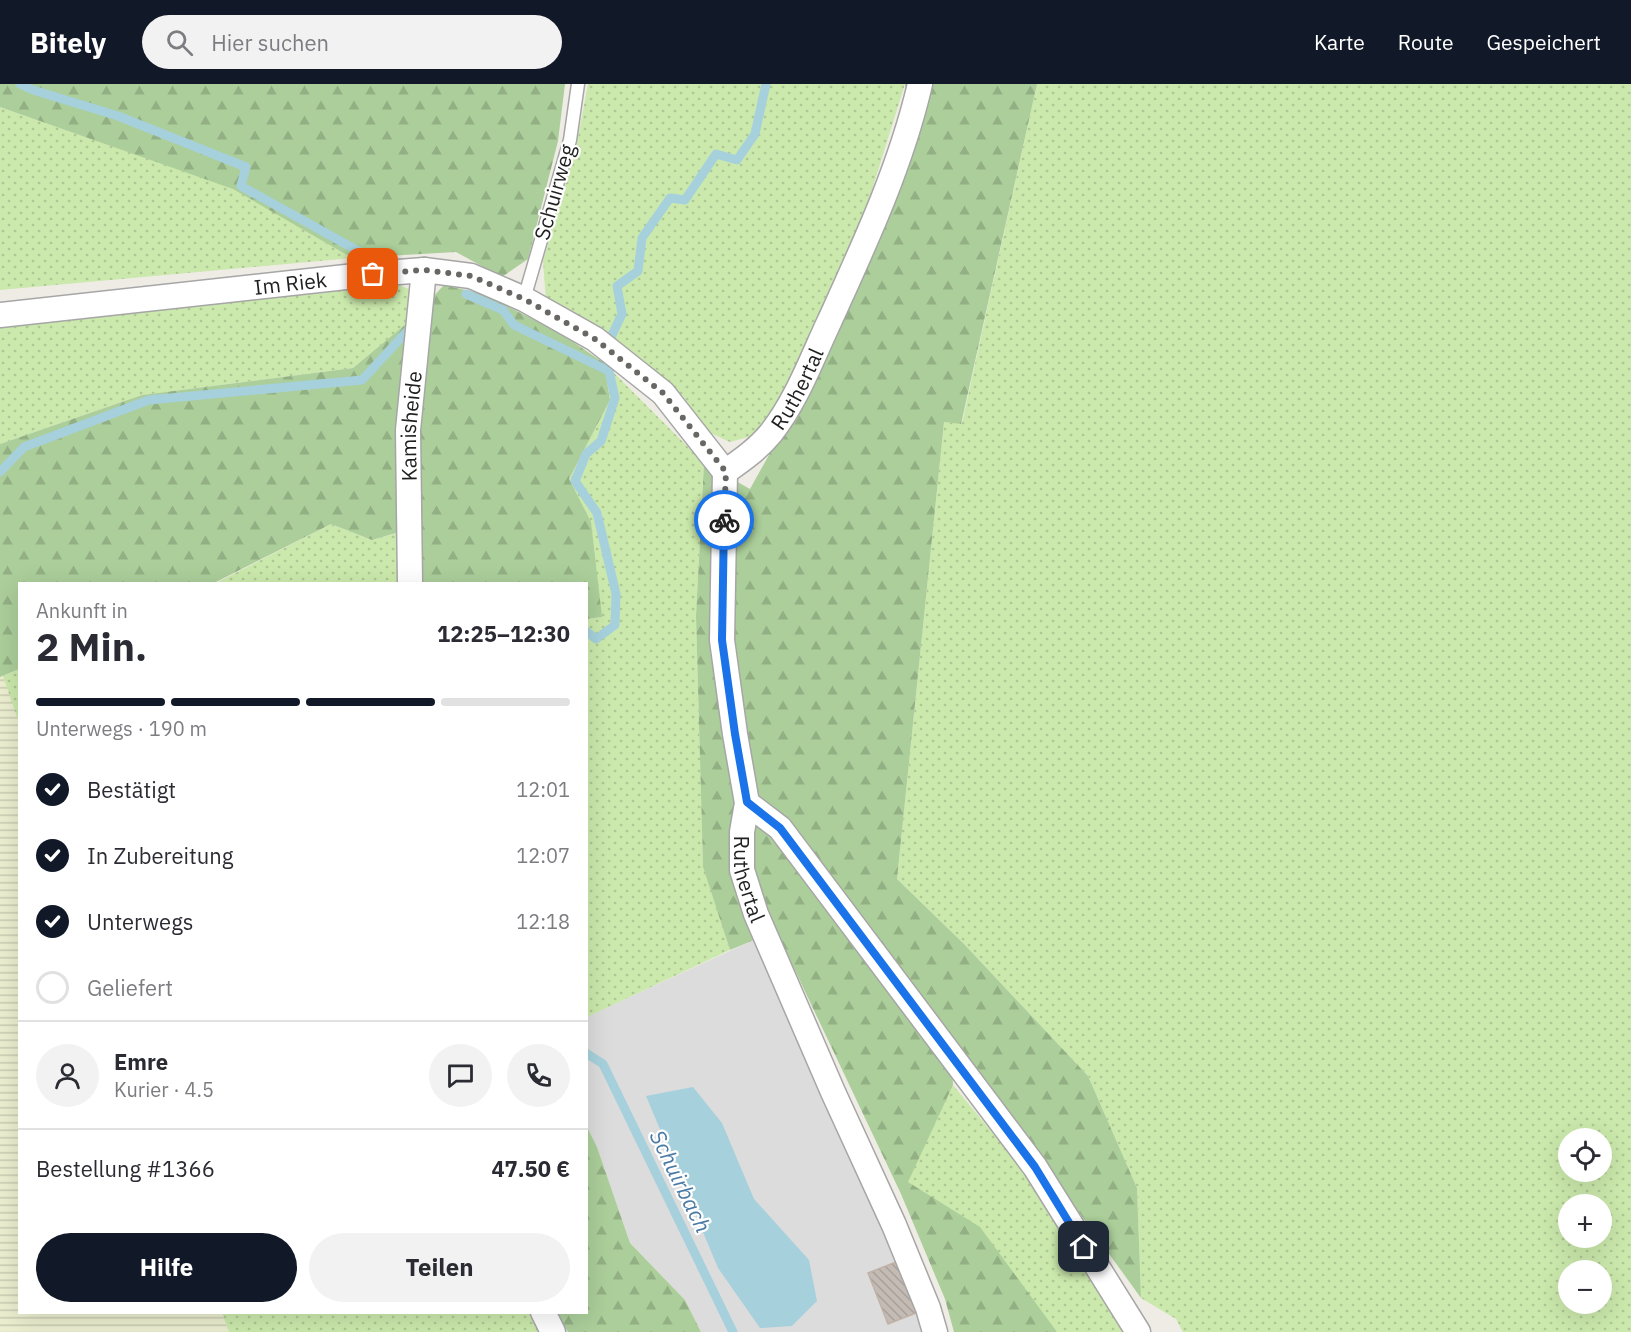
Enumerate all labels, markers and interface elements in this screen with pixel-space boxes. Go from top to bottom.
search box [142,15,562,69]
text: Bitely [30,24,106,61]
icon: search [163,26,196,59]
text: Hier suchen [211,28,329,57]
text: Karte [1314,28,1365,56]
text: Route [1398,28,1454,56]
text: Gespeichert [1487,28,1601,56]
street label: Schuirweg [527,141,581,243]
pin [347,248,398,299]
icon: bag [356,257,389,290]
street label: Im Riek [252,265,328,301]
street label: Ruthertal [764,343,830,435]
street label: Kamisheide [394,370,428,481]
courier [694,490,754,550]
icon: bike [708,504,741,537]
text: Ankunft in [36,597,128,624]
text: 12:25–12:30 [437,619,570,648]
text: 2 Min. [36,621,147,672]
text: Unterwegs · 190 m [36,715,207,742]
icon: check [36,773,69,806]
text: Bestätigt [87,775,176,804]
text: 12:01 [516,776,570,803]
street label: Ruthertal [728,835,772,927]
icon: check [36,839,69,872]
text: In Zubereitung [87,841,233,870]
text: 12:07 [516,842,570,869]
icon: check [36,905,69,938]
text: Unterwegs [87,907,194,936]
text: 12:18 [516,908,570,935]
text: Geliefert [87,973,173,1002]
button: person [36,1044,99,1107]
button: chat [429,1044,492,1107]
button: phone [507,1044,570,1107]
text: Emre [114,1047,168,1076]
text: Kurier · 4.5 [114,1076,214,1103]
water label: Schuirbach [644,1125,718,1237]
map controls [1558,1128,1612,1314]
button: locate [1558,1128,1612,1182]
text: Bestellung #1366 [36,1154,215,1183]
text: 47.50 € [491,1154,570,1183]
button: + [1558,1194,1612,1248]
pin [1058,1221,1109,1272]
icon: home [1067,1230,1100,1263]
button: Hilfe [36,1233,297,1302]
button: Teilen [309,1233,570,1302]
button: − [1558,1260,1612,1314]

